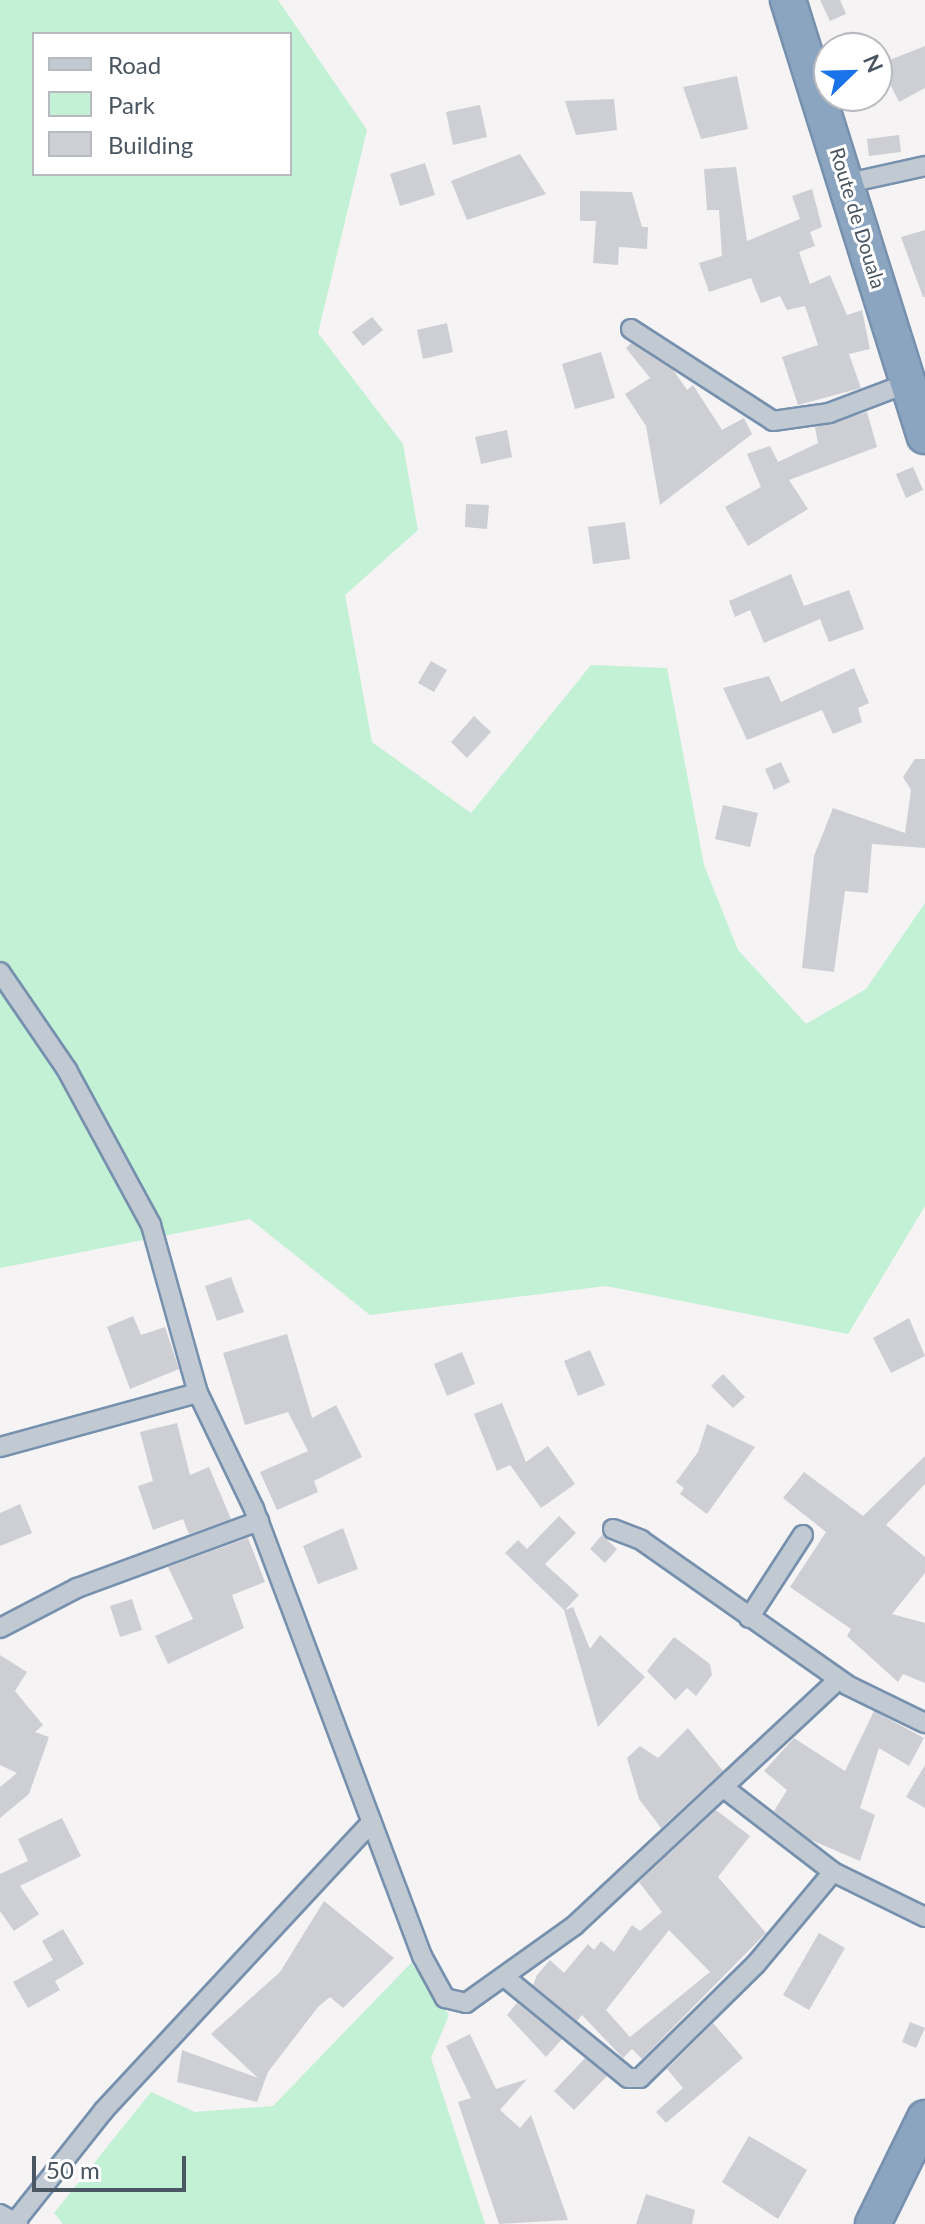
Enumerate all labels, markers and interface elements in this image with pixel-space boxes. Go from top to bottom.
legend [32,32,292,176]
north arrow [813,32,893,112]
text: Road [108,50,161,79]
text: N [858,50,889,76]
text: Park [108,90,155,119]
text: Building [108,130,193,159]
street label: Route de Douala [825,145,891,291]
scale bar [36,2140,190,2190]
text: 50 m [46,2155,100,2184]

